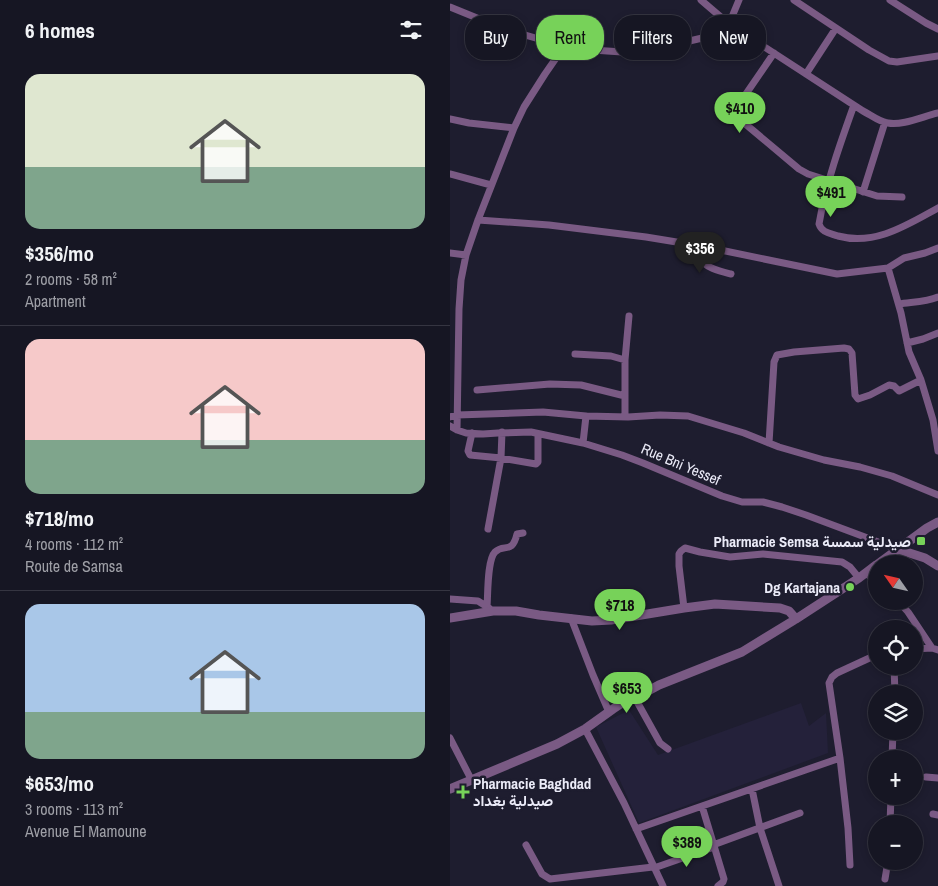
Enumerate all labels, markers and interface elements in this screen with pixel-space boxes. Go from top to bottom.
chip: Buy [465,15,526,60]
chip: Rent [536,15,604,60]
chip: Filters [614,15,691,60]
chip: New [701,15,766,60]
text: 6 homes [25,16,95,45]
icon: filters [397,16,425,44]
pin: $410 [710,92,770,134]
text: $410 [725,97,755,119]
icon: home [180,106,270,196]
pin: $491 [801,176,861,218]
text: $491 [816,181,846,203]
pin: $356 [670,232,730,274]
text: $356 [685,237,715,259]
text: $356/mo [25,239,94,268]
text: 2 rooms · 58 m² [25,268,117,290]
text: Apartment [25,290,86,312]
icon: home [180,372,270,462]
street label: Rue Bni Yessef [638,438,724,490]
text: $718/mo [25,504,94,533]
place label: Pharmacie Semsa صيدلية سمسة [713,531,911,552]
text: 4 rooms · 112 m² [25,533,123,555]
marker: Pharmacie Semsa صيدلية سمسة [915,535,927,547]
text: Route de Samsa [25,555,123,577]
north arrow [868,555,922,610]
map controls [868,555,923,870]
place label: Dg Kartajana [764,577,840,598]
marker: Dg Kartajana [844,581,856,593]
pin: $718 [590,588,650,631]
text: $718 [605,594,635,616]
button: locate [868,620,923,675]
icon: home [180,637,270,727]
pin: $653 [597,672,657,714]
text: $653 [612,677,642,699]
button: layers [868,685,923,740]
button: + [868,750,923,805]
text: $653/mo [25,769,94,798]
place label: Pharmacie Baghdad صيدلية بغداد [473,773,591,811]
marker: Pharmacie Baghdad صيدلية بغداد [457,786,469,798]
text: 3 rooms · 113 m² [25,798,123,820]
button: − [868,815,923,870]
text: Avenue El Mamoune [25,820,147,842]
pin: $389 [657,826,717,868]
text: $389 [672,831,702,853]

